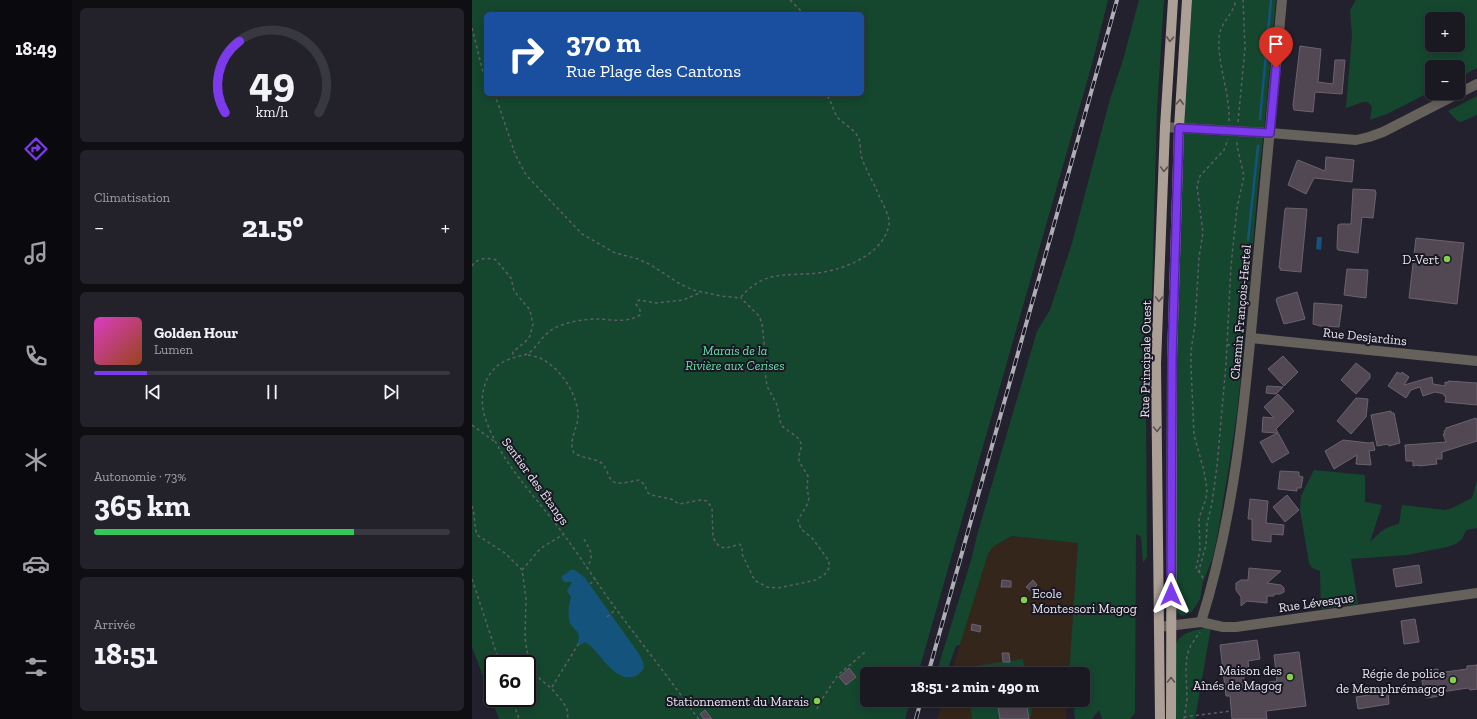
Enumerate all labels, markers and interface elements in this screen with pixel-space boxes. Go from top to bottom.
map controls [1425,12,1465,100]
button: + [1425,12,1465,52]
text: 370 m [566,26,641,59]
pin [1259,27,1293,68]
icon: right [500,28,552,80]
icon: arrive [1265,33,1287,55]
one-way arrow [1166,36,1175,42]
text: 18:49 [15,38,57,60]
text: 49 [249,57,295,107]
text: Rue Plage des Cantons [566,60,741,82]
button: − [1425,60,1465,100]
one-way arrow [1176,99,1185,105]
text: km/h [256,104,288,121]
icon: directions [22,135,50,163]
one-way arrow [1159,166,1168,172]
text: Climatisation [94,190,170,205]
text: 21.5° [242,209,303,245]
text: − [94,214,104,241]
text: + [441,214,450,241]
icon: music [22,239,50,267]
street label: Chemin François-Hertel [1227,244,1254,380]
place label: D-Vert [1402,252,1439,267]
marker: D-Vert [1442,254,1452,264]
one-way arrow [1154,296,1163,302]
street label: Rue Principale Ouest [1137,300,1154,418]
text: Golden Hour [154,324,238,342]
street label: Rue Desjardins [1322,325,1408,349]
icon: phone [22,342,50,370]
text: Lumen [154,342,193,357]
park label: Marais de la Rivière aux Cerises [685,343,785,373]
icon: previous [142,381,164,403]
icon: pause [261,381,283,403]
icon: next [380,381,402,403]
one-way arrow [1153,426,1161,432]
street label: Sentier des Étangs [499,435,572,528]
icon: climate [22,446,50,474]
text: Autonomie · 73% [94,469,186,484]
text: 365 km [94,488,190,524]
icon: car [22,550,50,578]
position arrow [1150,573,1192,615]
place label: Ecole Montessori Magog [1032,586,1137,616]
street label: Rue Lévesque [1277,590,1355,615]
marker: Ecole Montessori Magog [1019,595,1029,605]
text: Arrivée [94,617,135,632]
text: 18:51 [94,636,158,672]
icon: filters [22,653,50,681]
speed limit sign: 60 [484,655,536,707]
place label: Maison des Aînés de Magog [1193,663,1282,693]
place label: Régie de police de Memphrémagog [1336,666,1445,696]
marker: Maison des Aînés de Magog [1285,672,1295,682]
marker: Régie de police de Memphrémagog [1448,675,1458,685]
one-way arrow [1167,677,1175,683]
text: 18:51 · 2 min · 490 m [911,678,1039,696]
place label: Stationnement du Marais [666,694,809,709]
marker: Stationnement du Marais [812,696,822,706]

